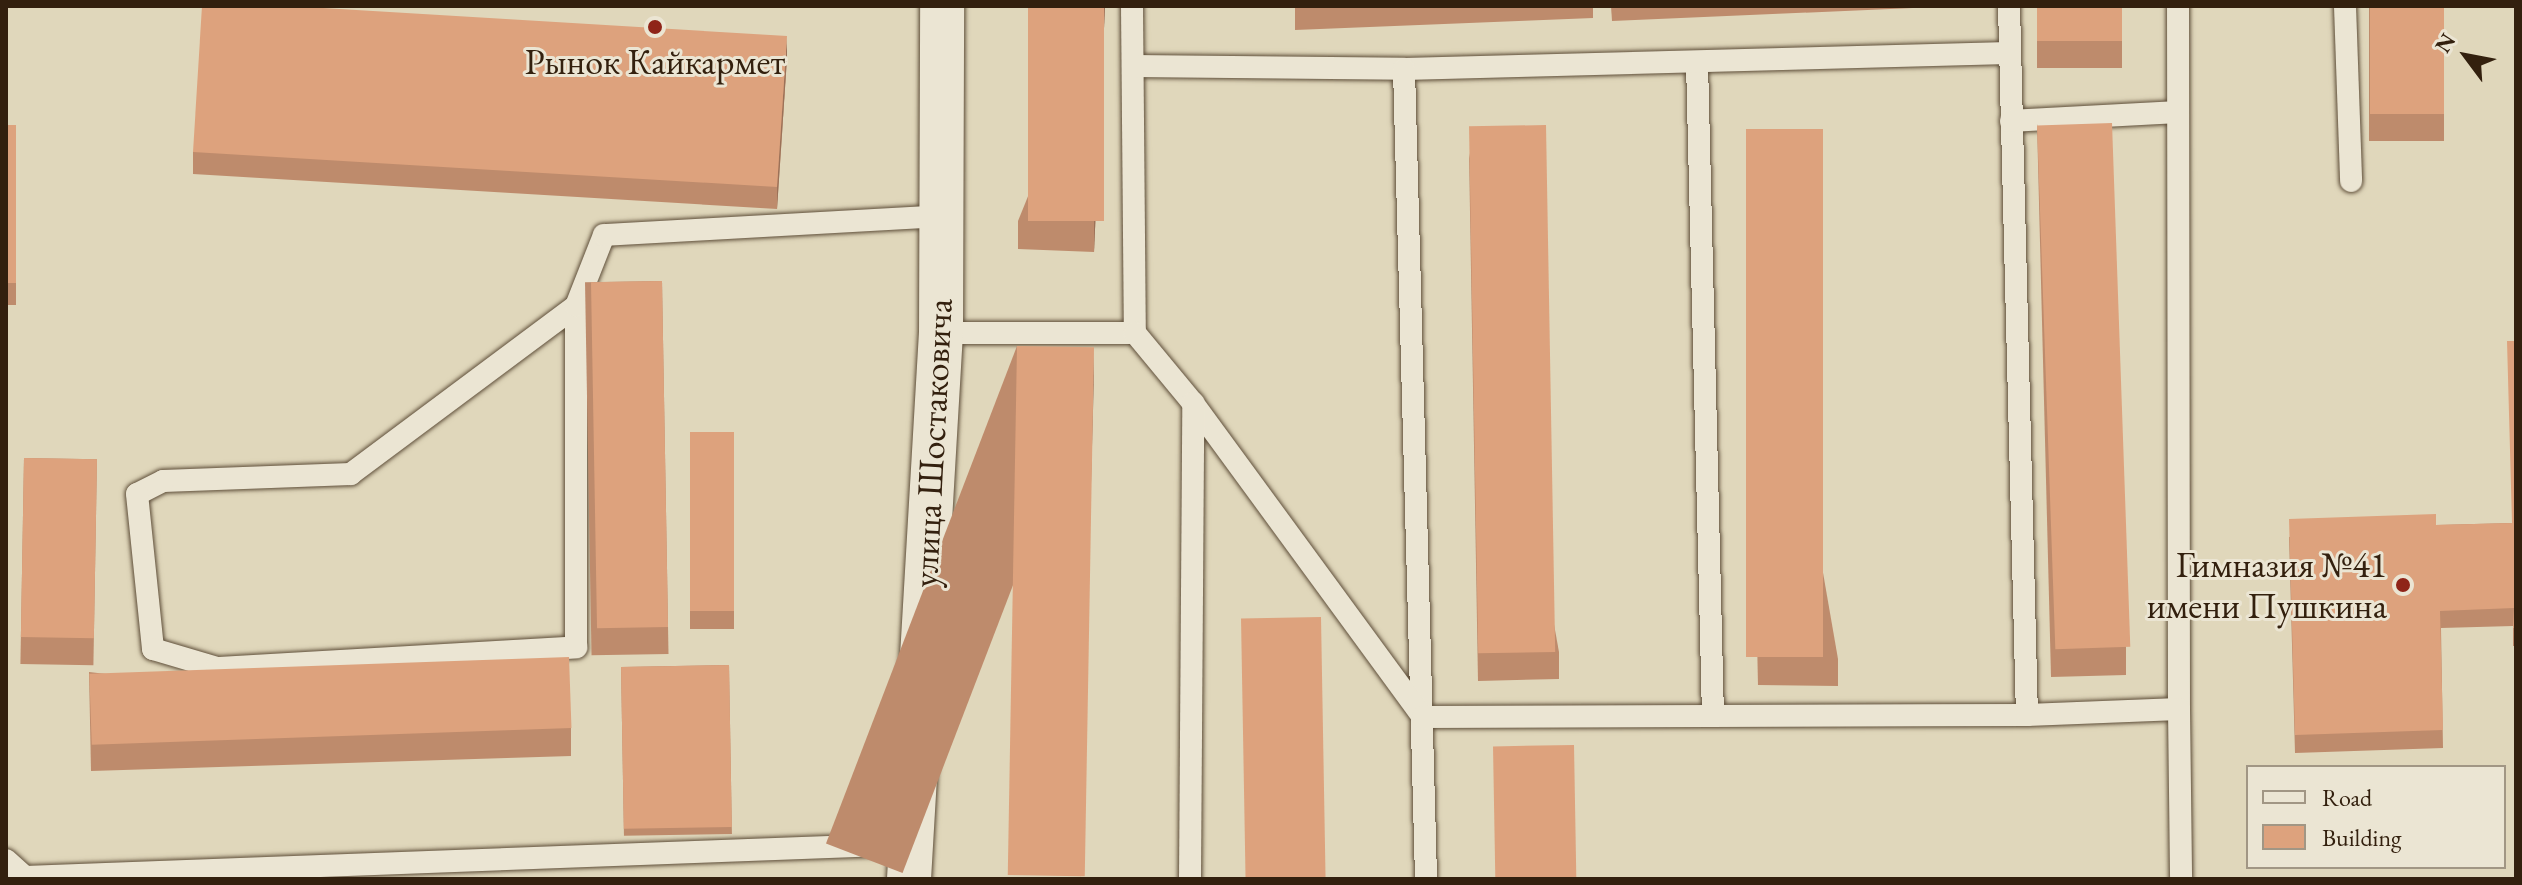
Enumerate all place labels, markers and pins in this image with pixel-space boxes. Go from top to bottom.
marker: Рынок Кайкармет [646,18,664,36]
place label: Рынок Кайкармет [525,40,785,84]
place label: Гимназия №41 имени Пушкина [2147,542,2387,627]
marker: Гимназия №41 имени Пушкина [2394,576,2412,594]

